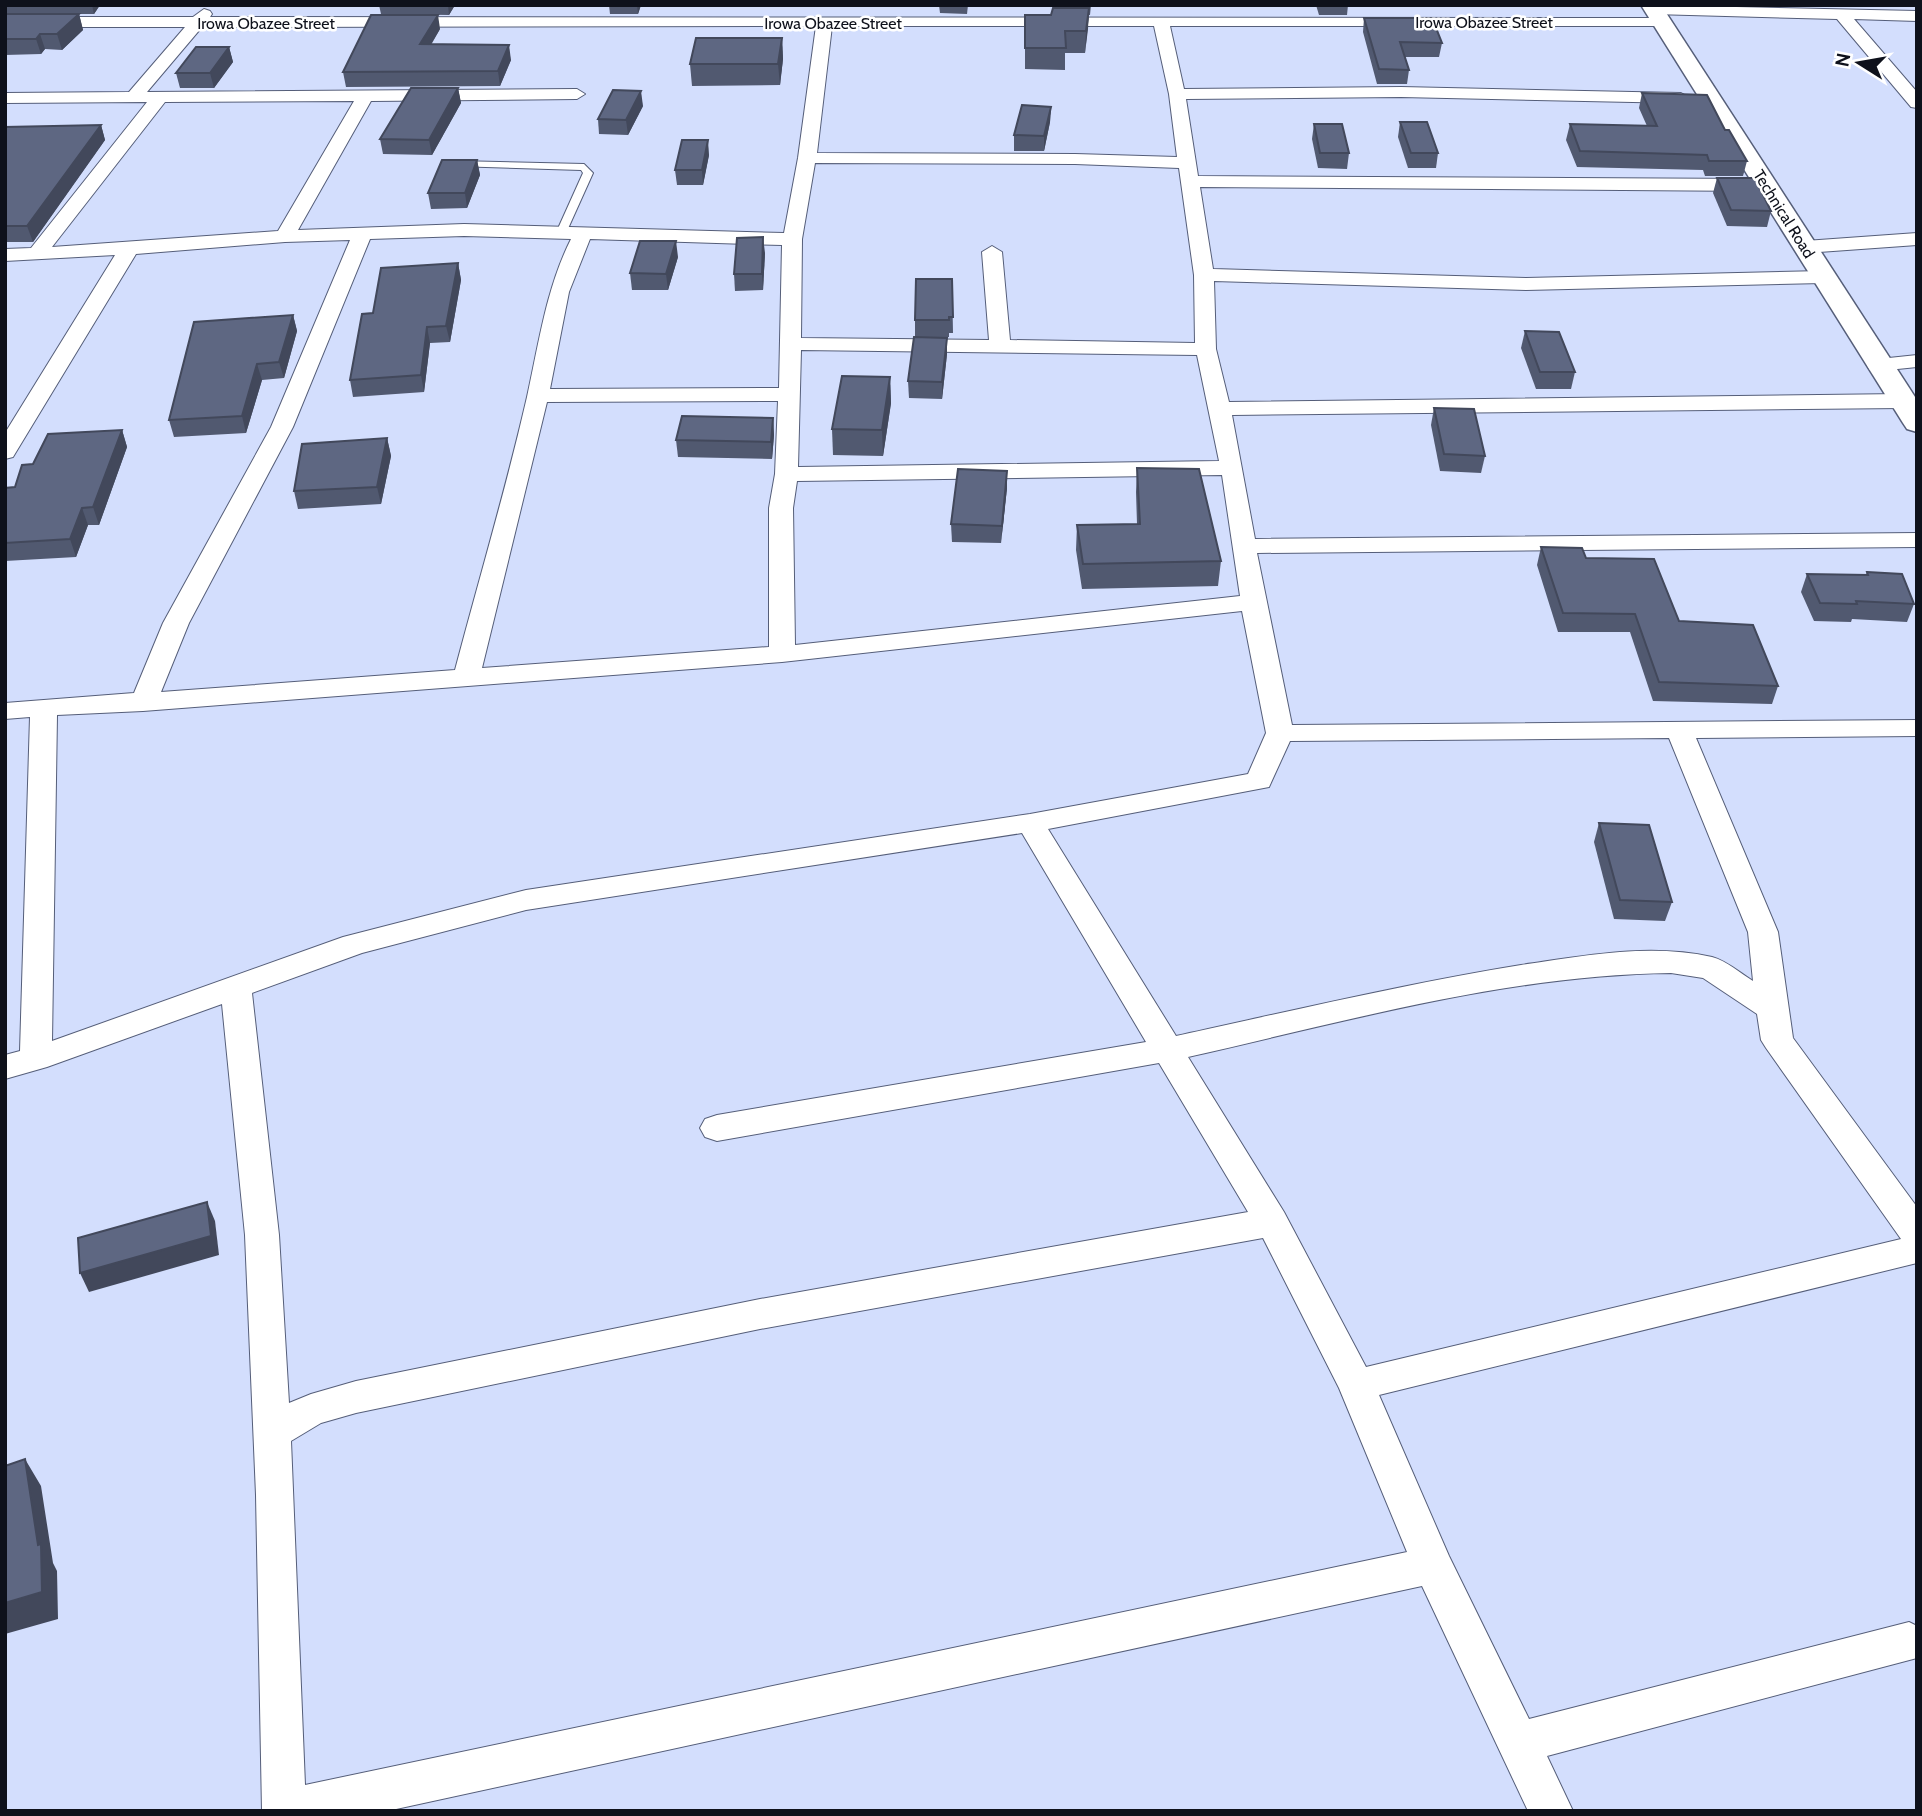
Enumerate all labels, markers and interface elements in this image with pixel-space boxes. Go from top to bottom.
street label: Irowa Obazee Street [1415,13,1553,32]
street label: Irowa Obazee Street [197,14,335,33]
street label: Irowa Obazee Street [764,14,902,33]
north arrow [1824,28,1894,98]
text: N [1830,51,1855,69]
street label: Technical Road [1749,166,1819,262]

